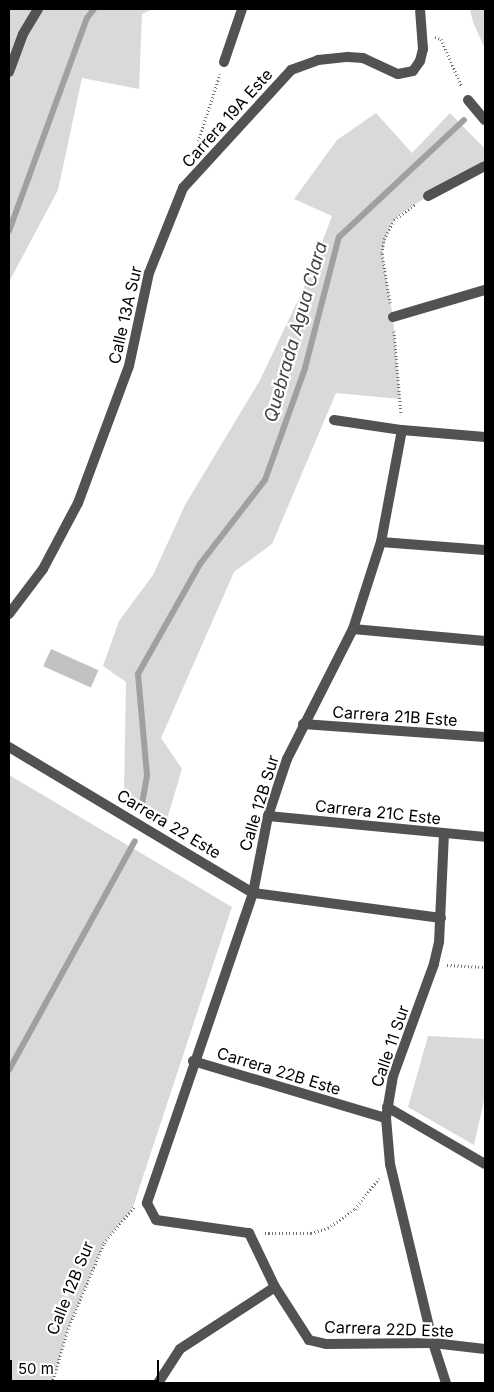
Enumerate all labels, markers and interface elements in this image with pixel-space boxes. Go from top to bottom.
street label: Carrera 19A Este [178,65,276,171]
water label: Quebrada Agua Clara [260,239,332,425]
street label: Calle 13A Sur [104,264,146,366]
street label: Carrera 21B Este [332,702,458,730]
street label: Calle 12B Sur [235,753,283,853]
street label: Carrera 22 Este [113,785,225,863]
street label: Carrera 21C Este [314,796,442,828]
street label: Calle 11 Sur [367,1002,413,1090]
street label: Carrera 22B Este [215,1043,343,1099]
street label: Calle 12B Sur [43,1238,97,1338]
street label: Carrera 22D Este [324,1317,454,1341]
scale bar [12,1350,161,1382]
text: 50 m [18,1359,54,1378]

